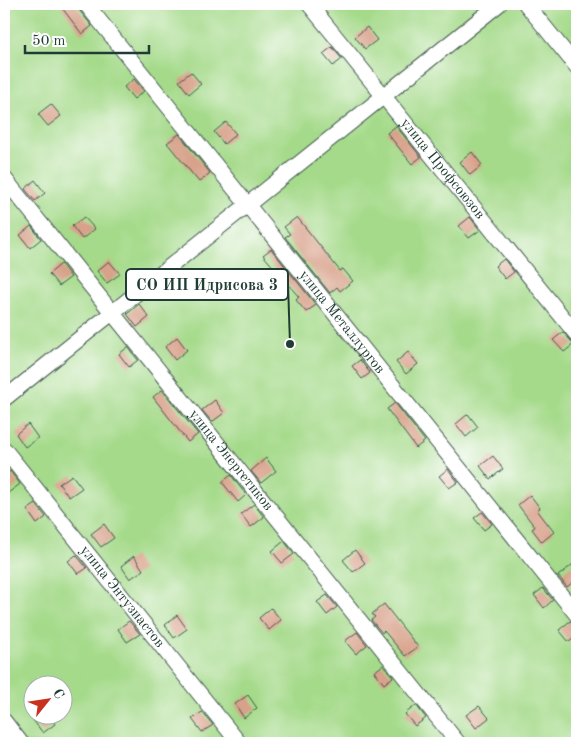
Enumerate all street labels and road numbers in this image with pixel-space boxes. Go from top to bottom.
street label: улица Профсоюзов [397,116,487,222]
street label: улица Металлургов [296,267,387,377]
street label: улица Энергетиков [186,407,276,514]
street label: улица Энтузиастов [77,543,167,650]

